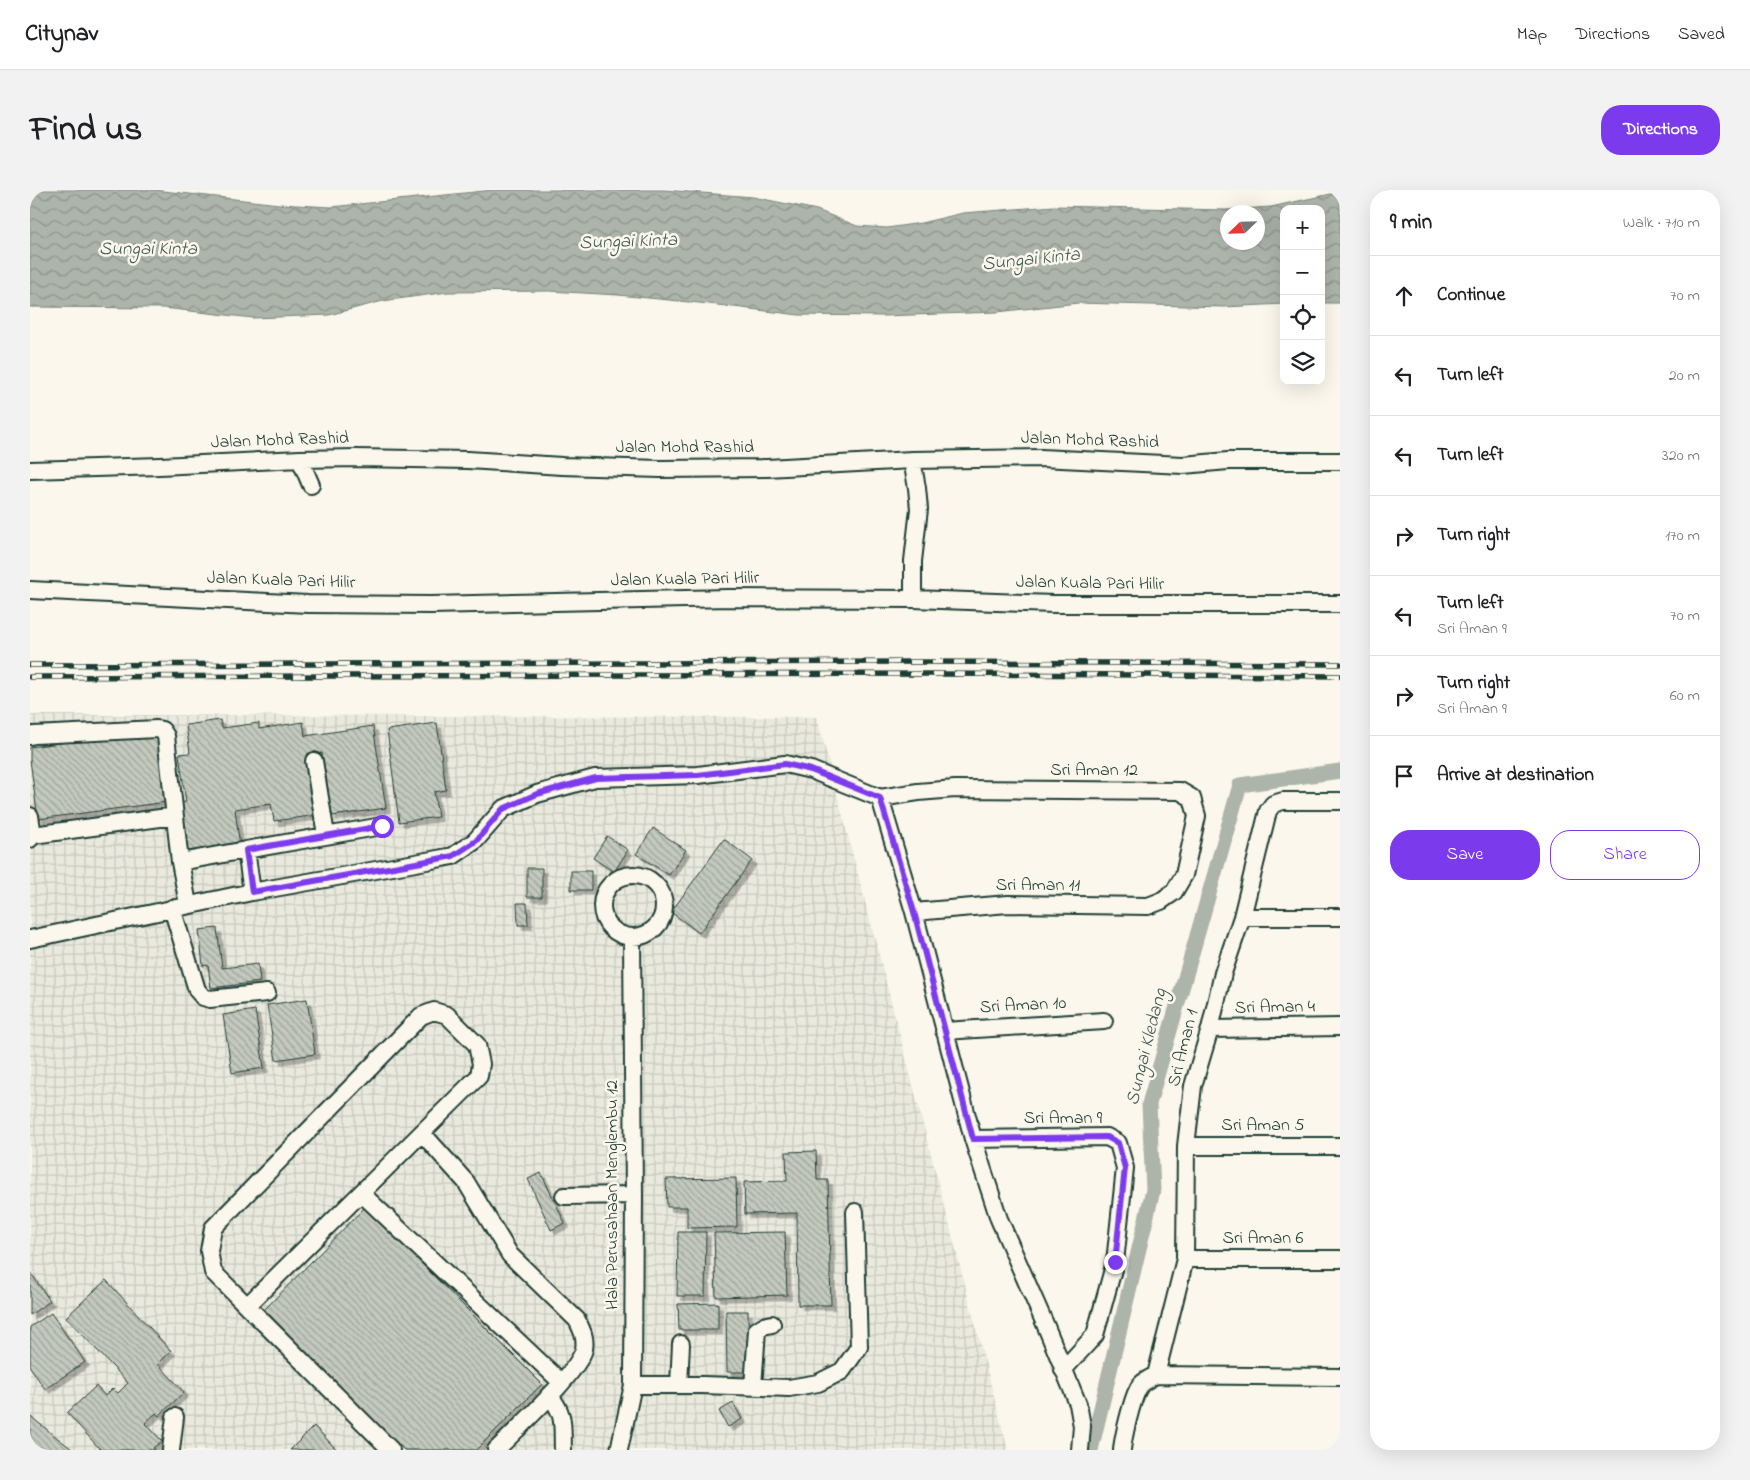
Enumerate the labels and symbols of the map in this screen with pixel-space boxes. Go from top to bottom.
north arrow [1220,205,1265,250]
water label: Sungai Kinta [579,227,678,258]
water label: Sungai Kinta [99,236,198,264]
water label: Sungai Kinta [981,241,1082,280]
street label: Jalan Mohd Rashid [210,426,350,456]
street label: Jalan Mohd Rashid [1020,426,1160,456]
street label: Jalan Mohd Rashid [616,435,754,461]
street label: Jalan Kuala Pari Hilir [206,565,356,597]
street label: Jalan Kuala Pari Hilir [611,566,760,594]
street label: Jalan Kuala Pari Hilir [1016,570,1165,598]
street label: Sri Aman 12 [1050,758,1138,784]
route start [371,815,394,838]
street label: Sri Aman 11 [996,873,1081,899]
water label: Sungai Kledang [1119,986,1176,1108]
street label: Sri Aman 10 [979,991,1067,1021]
street label: Sri Aman 4 [1235,994,1316,1022]
street label: Sri Aman 1 [1162,1006,1206,1089]
street label: Hala Perusahaan Menglembu 12 [600,1080,627,1310]
street label: Sri Aman 9 [1024,1106,1103,1132]
street label: Sri Aman 5 [1221,1113,1305,1139]
street label: Sri Aman 6 [1223,1226,1304,1252]
route end [1104,1251,1127,1274]

